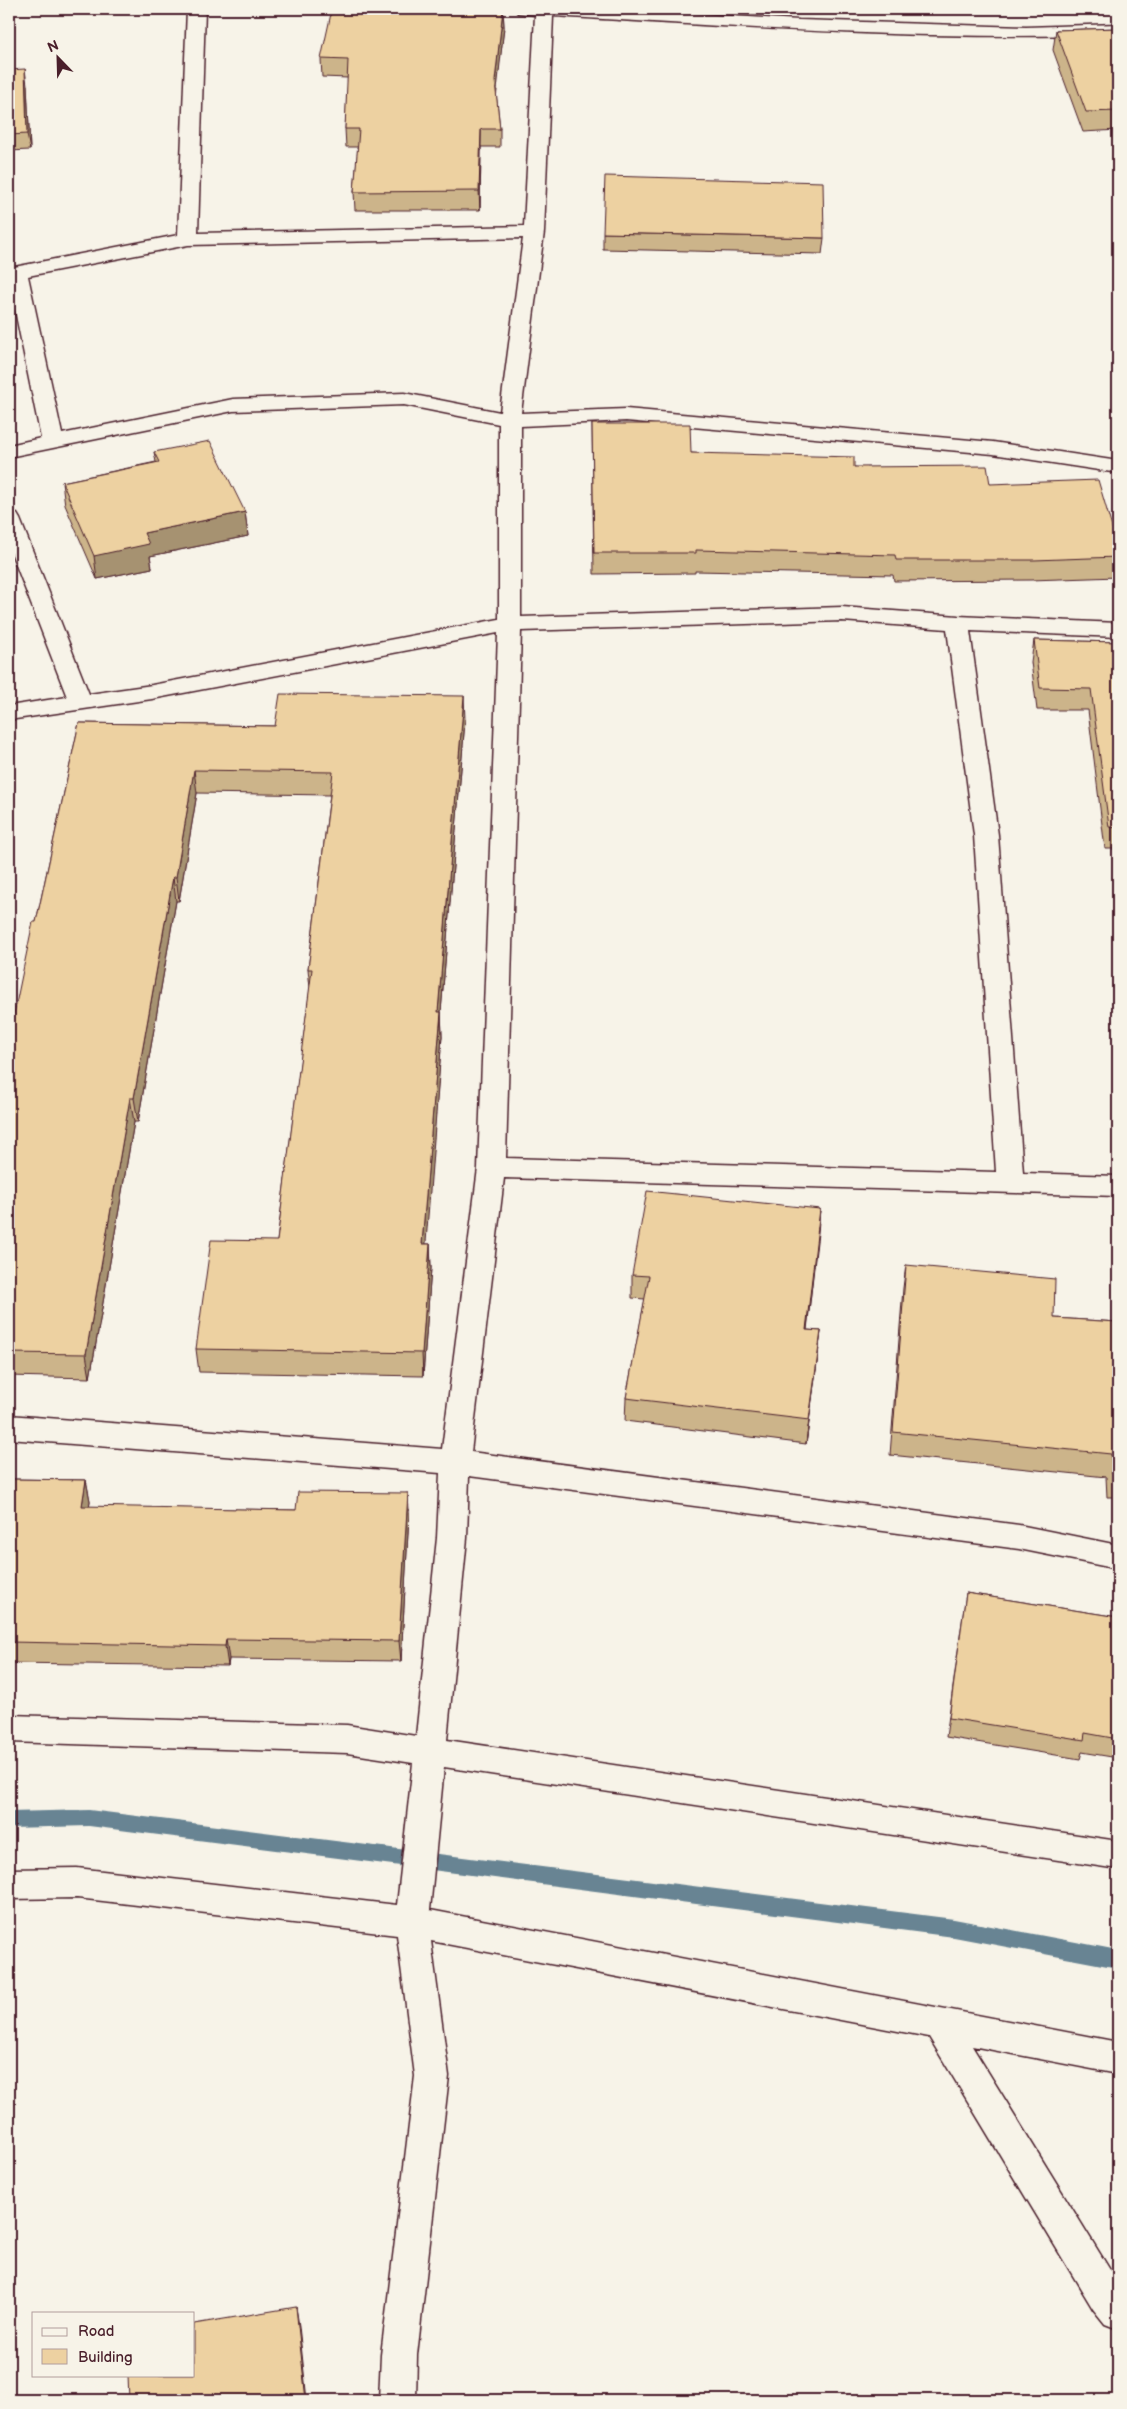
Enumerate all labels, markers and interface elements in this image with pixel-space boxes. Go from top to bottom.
north arrow [32,32,82,82]
text: N [45,37,61,56]
legend [32,2312,195,2376]
text: Road [78,2322,114,2341]
text: Building [78,2348,133,2367]

